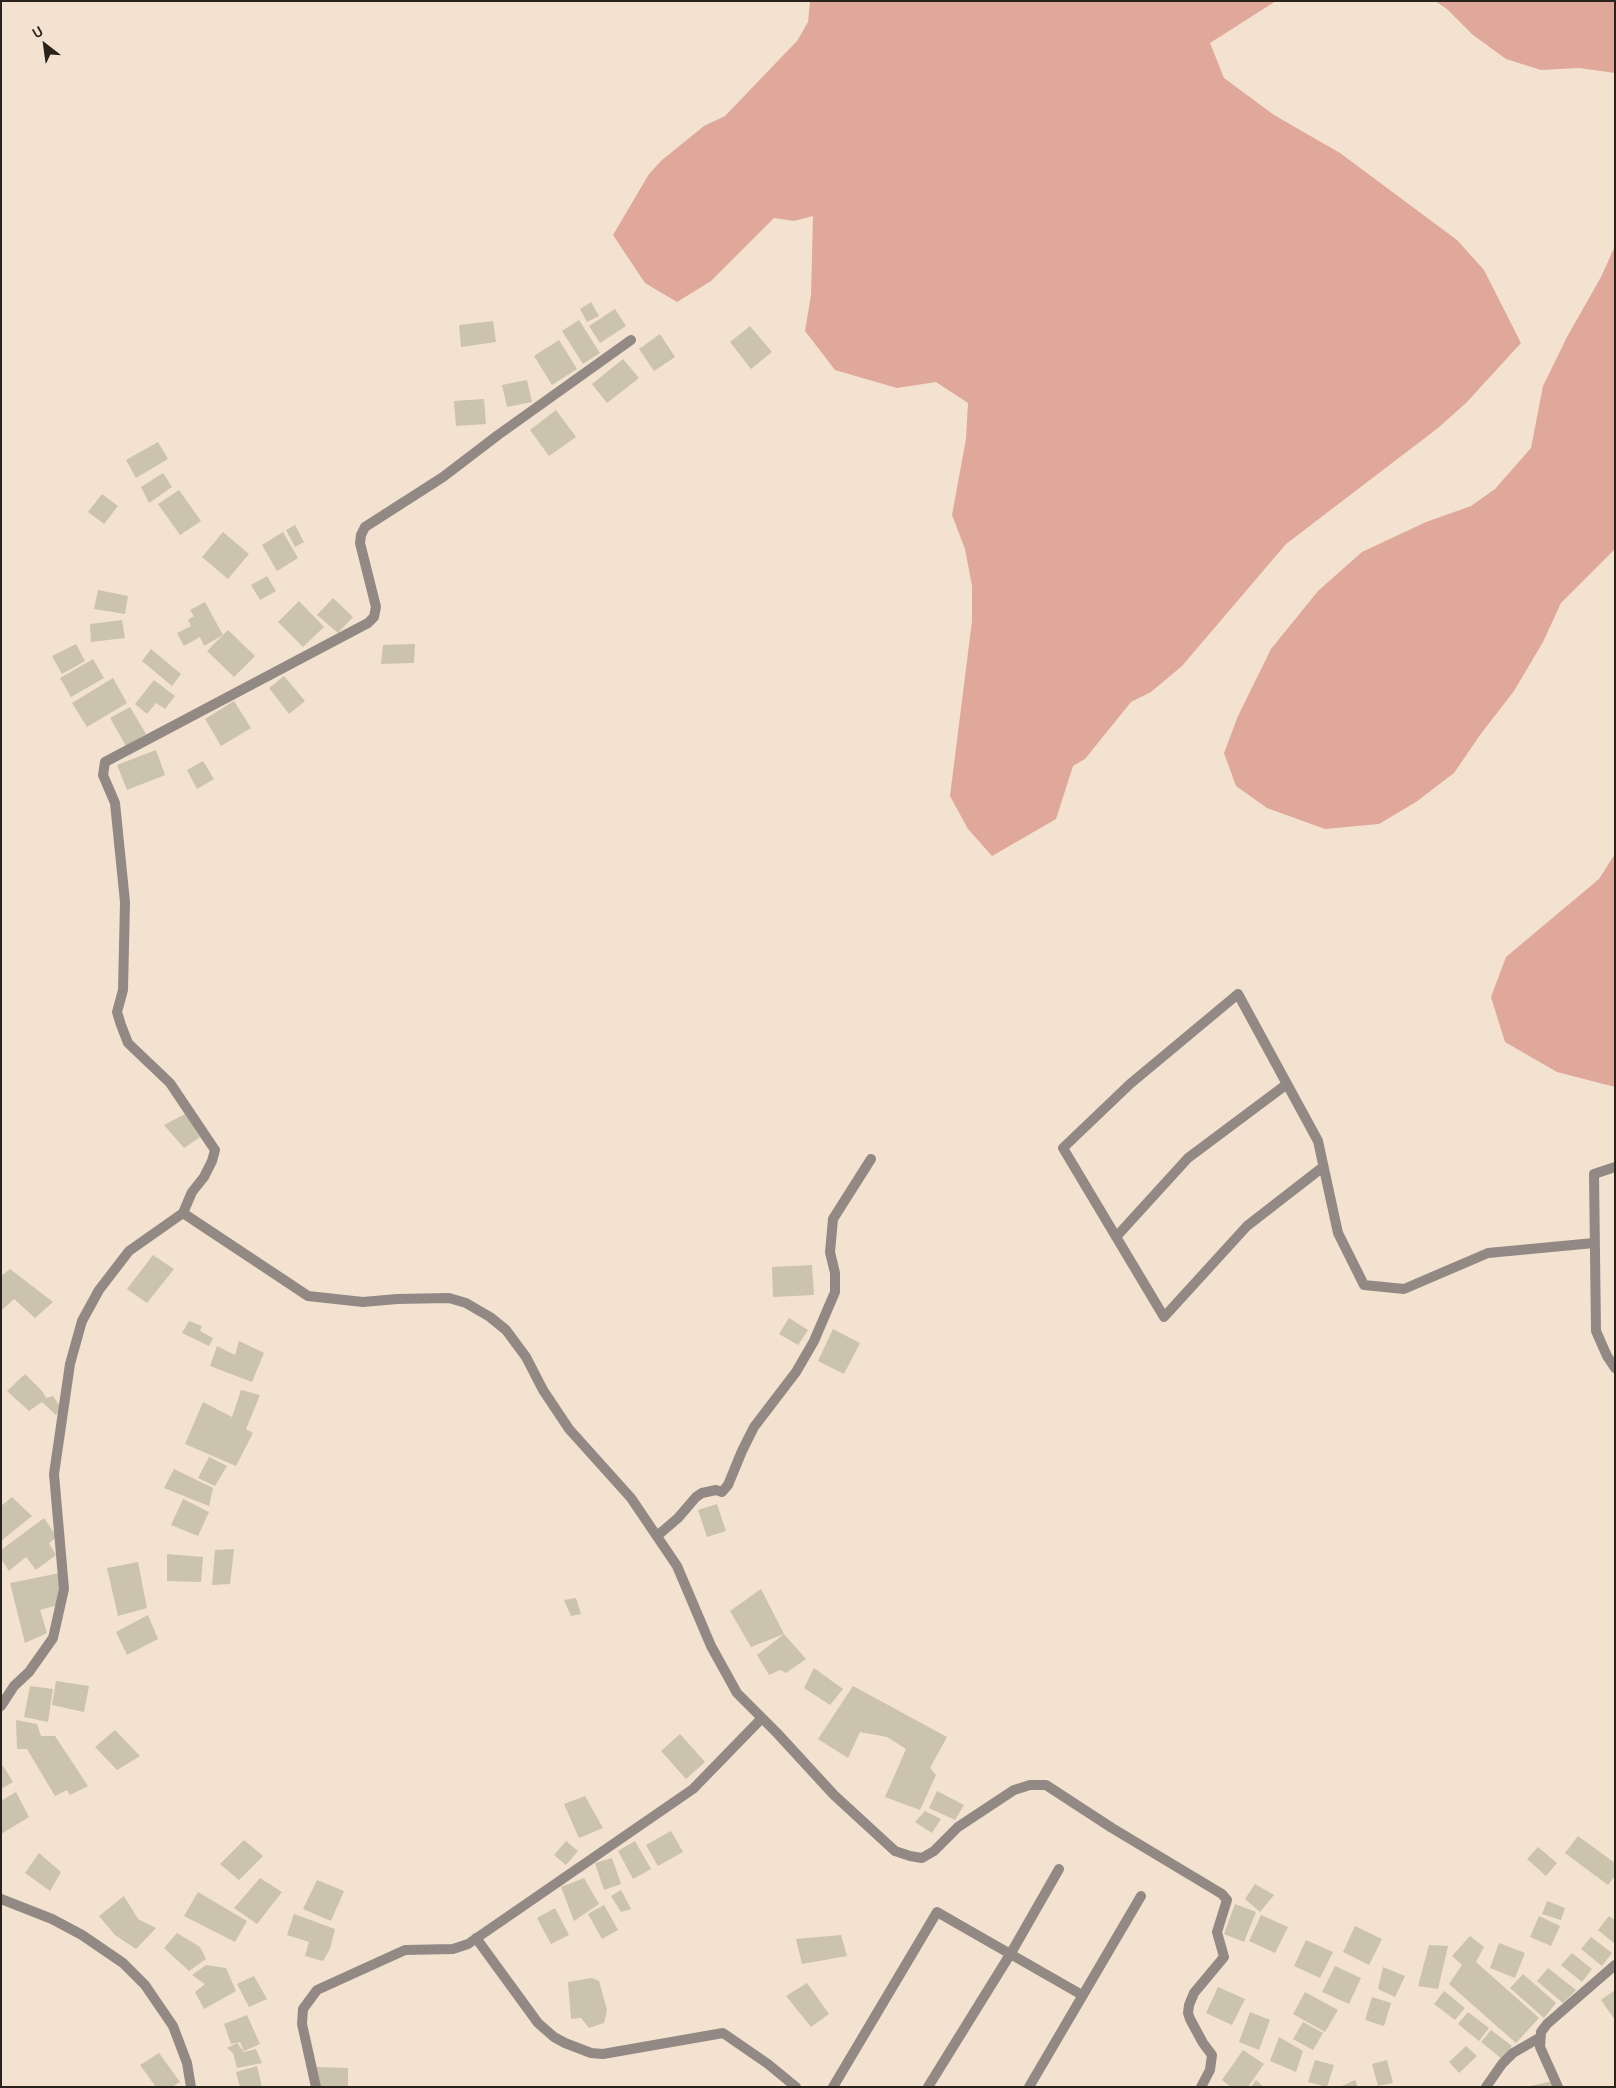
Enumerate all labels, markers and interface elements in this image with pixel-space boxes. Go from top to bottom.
north arrow [20,20,70,70]
text: U [29,22,46,42]

